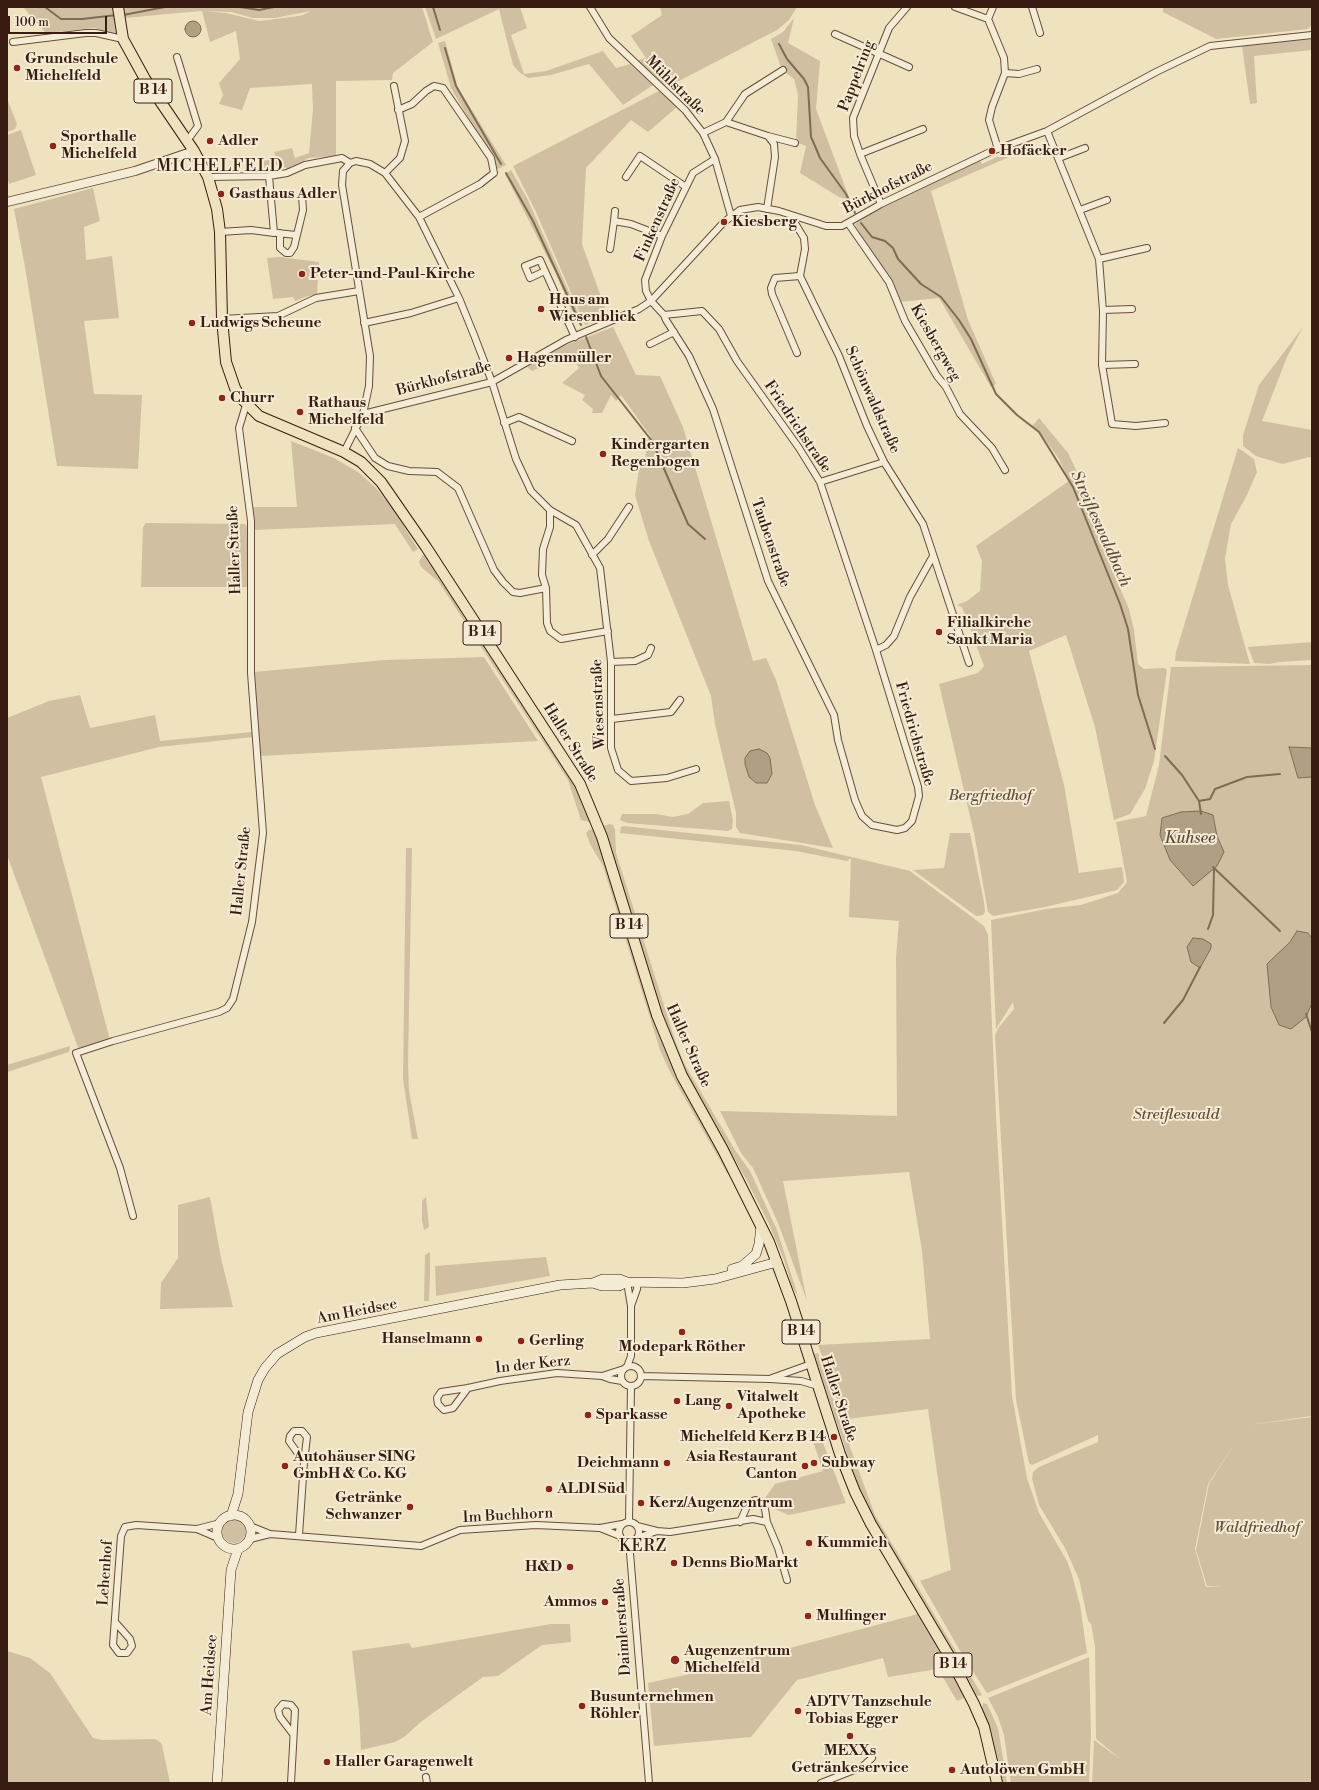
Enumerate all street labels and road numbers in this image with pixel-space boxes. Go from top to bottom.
street label: Pappelring [835,38,879,114]
street label: Mühlstraße [641,52,709,120]
road number: B 14 [134,79,172,103]
street label: Bürkhofstraße [840,158,936,218]
street label: Finkenstraße [632,175,684,265]
street label: Kiesbergweg [906,301,964,385]
street label: Schönwaldstraße [840,344,904,456]
street label: Bürkhofstraße [394,358,494,400]
street label: Friedrichstraße [759,377,835,477]
street label: Taubenstraße [746,496,794,590]
street label: Haller Straße [224,505,246,595]
road number: B 14 [463,621,501,645]
street label: Wiesenstraße [588,658,610,750]
street label: Friedrichstraße [891,680,937,788]
street label: Haller Straße [539,700,601,786]
street label: Haller Straße [228,826,256,916]
road number: B 14 [610,914,648,938]
street label: Haller Straße [662,1001,714,1091]
street label: Am Heidsee [315,1295,399,1329]
road number: B 14 [782,1320,820,1344]
street label: In der Kerz [495,1352,571,1378]
street label: Haller Straße [816,1354,860,1444]
street label: Im Buchhorn [462,1505,554,1527]
street label: Lehenhof [95,1540,117,1606]
street label: Daimlerstraße [611,1578,635,1676]
street label: Am Heidsee [198,1634,222,1716]
road number: B 14 [934,1653,972,1677]

